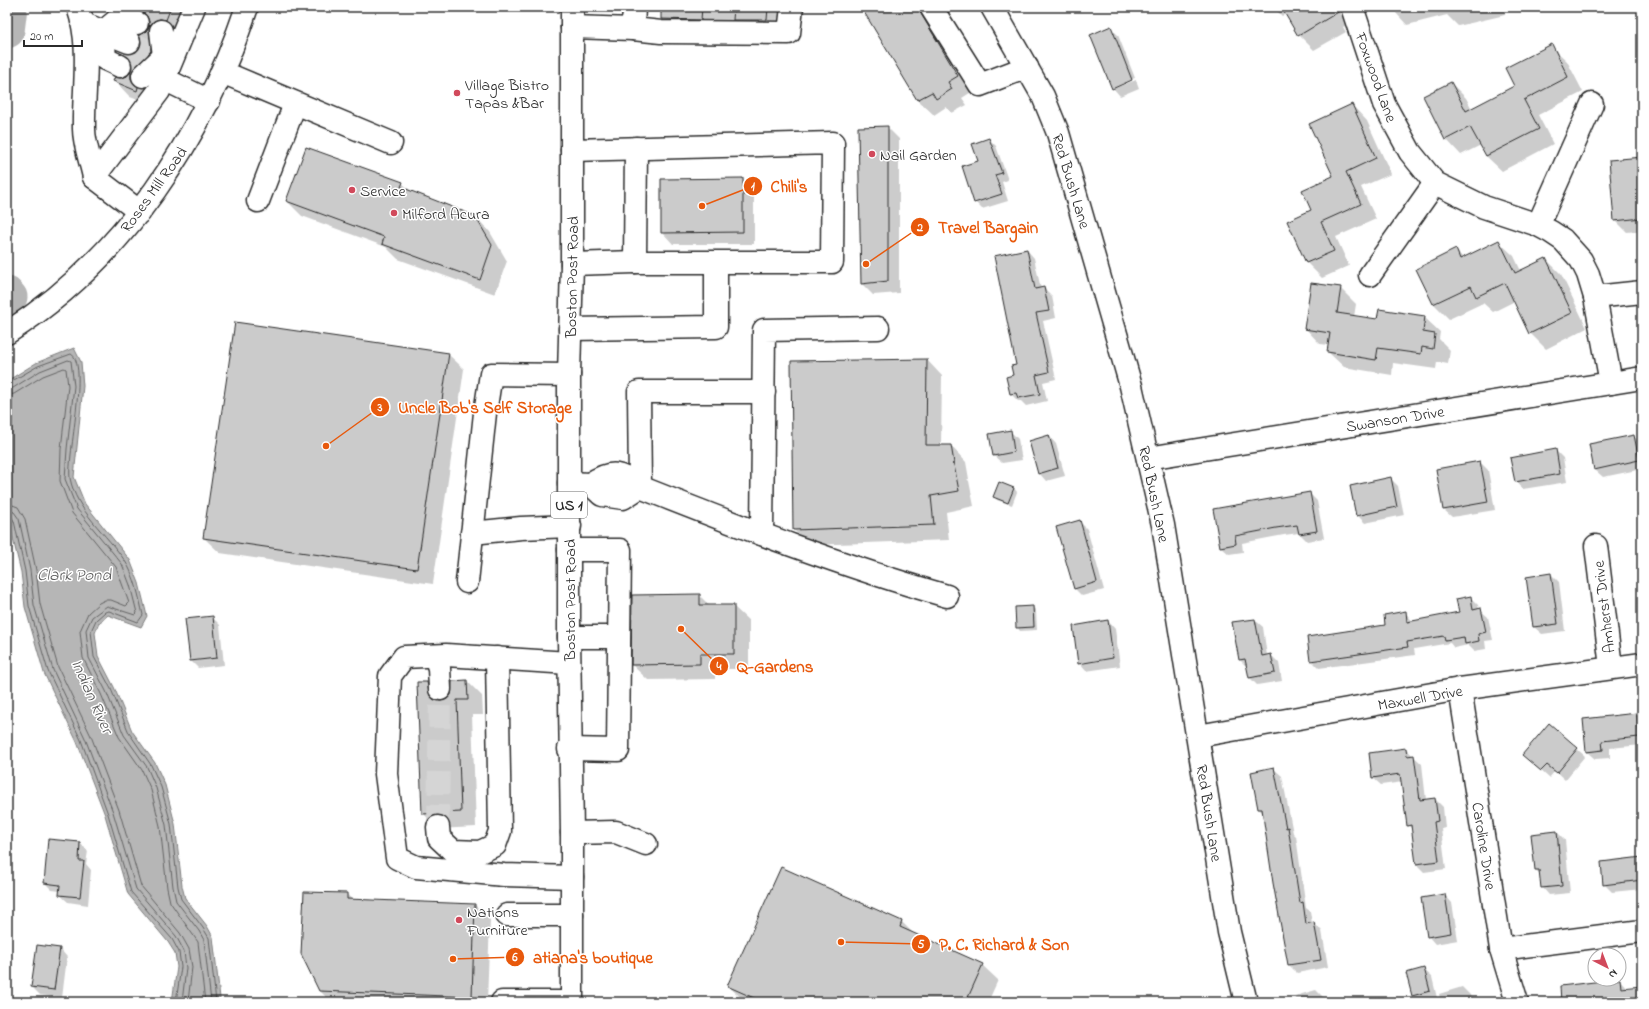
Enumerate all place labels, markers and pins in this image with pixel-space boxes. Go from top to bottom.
place label: Village Bistro Tapas &Bar [464,74,549,116]
marker: Village Bistro Tapas &Bar [452,88,462,98]
place label: Nail Garden [880,144,957,168]
marker: Nail Garden [867,149,877,159]
callout: Chili's [743,171,816,200]
place label: Service [360,180,407,204]
marker: Service [347,185,357,195]
place label: Milford Acura [402,203,490,227]
marker: Milford Acura [389,208,399,218]
callout: Travel Bargain [910,212,1047,241]
callout: Uncle Bob's Self Storage [370,392,580,421]
callout: Q-Gardens [709,651,821,680]
place label: Nations Furniture [466,901,529,943]
marker: Nations Furniture [454,915,464,925]
callout: P. C. Richard & Son [911,930,1077,959]
callout: atiana's boutique [505,942,661,971]

